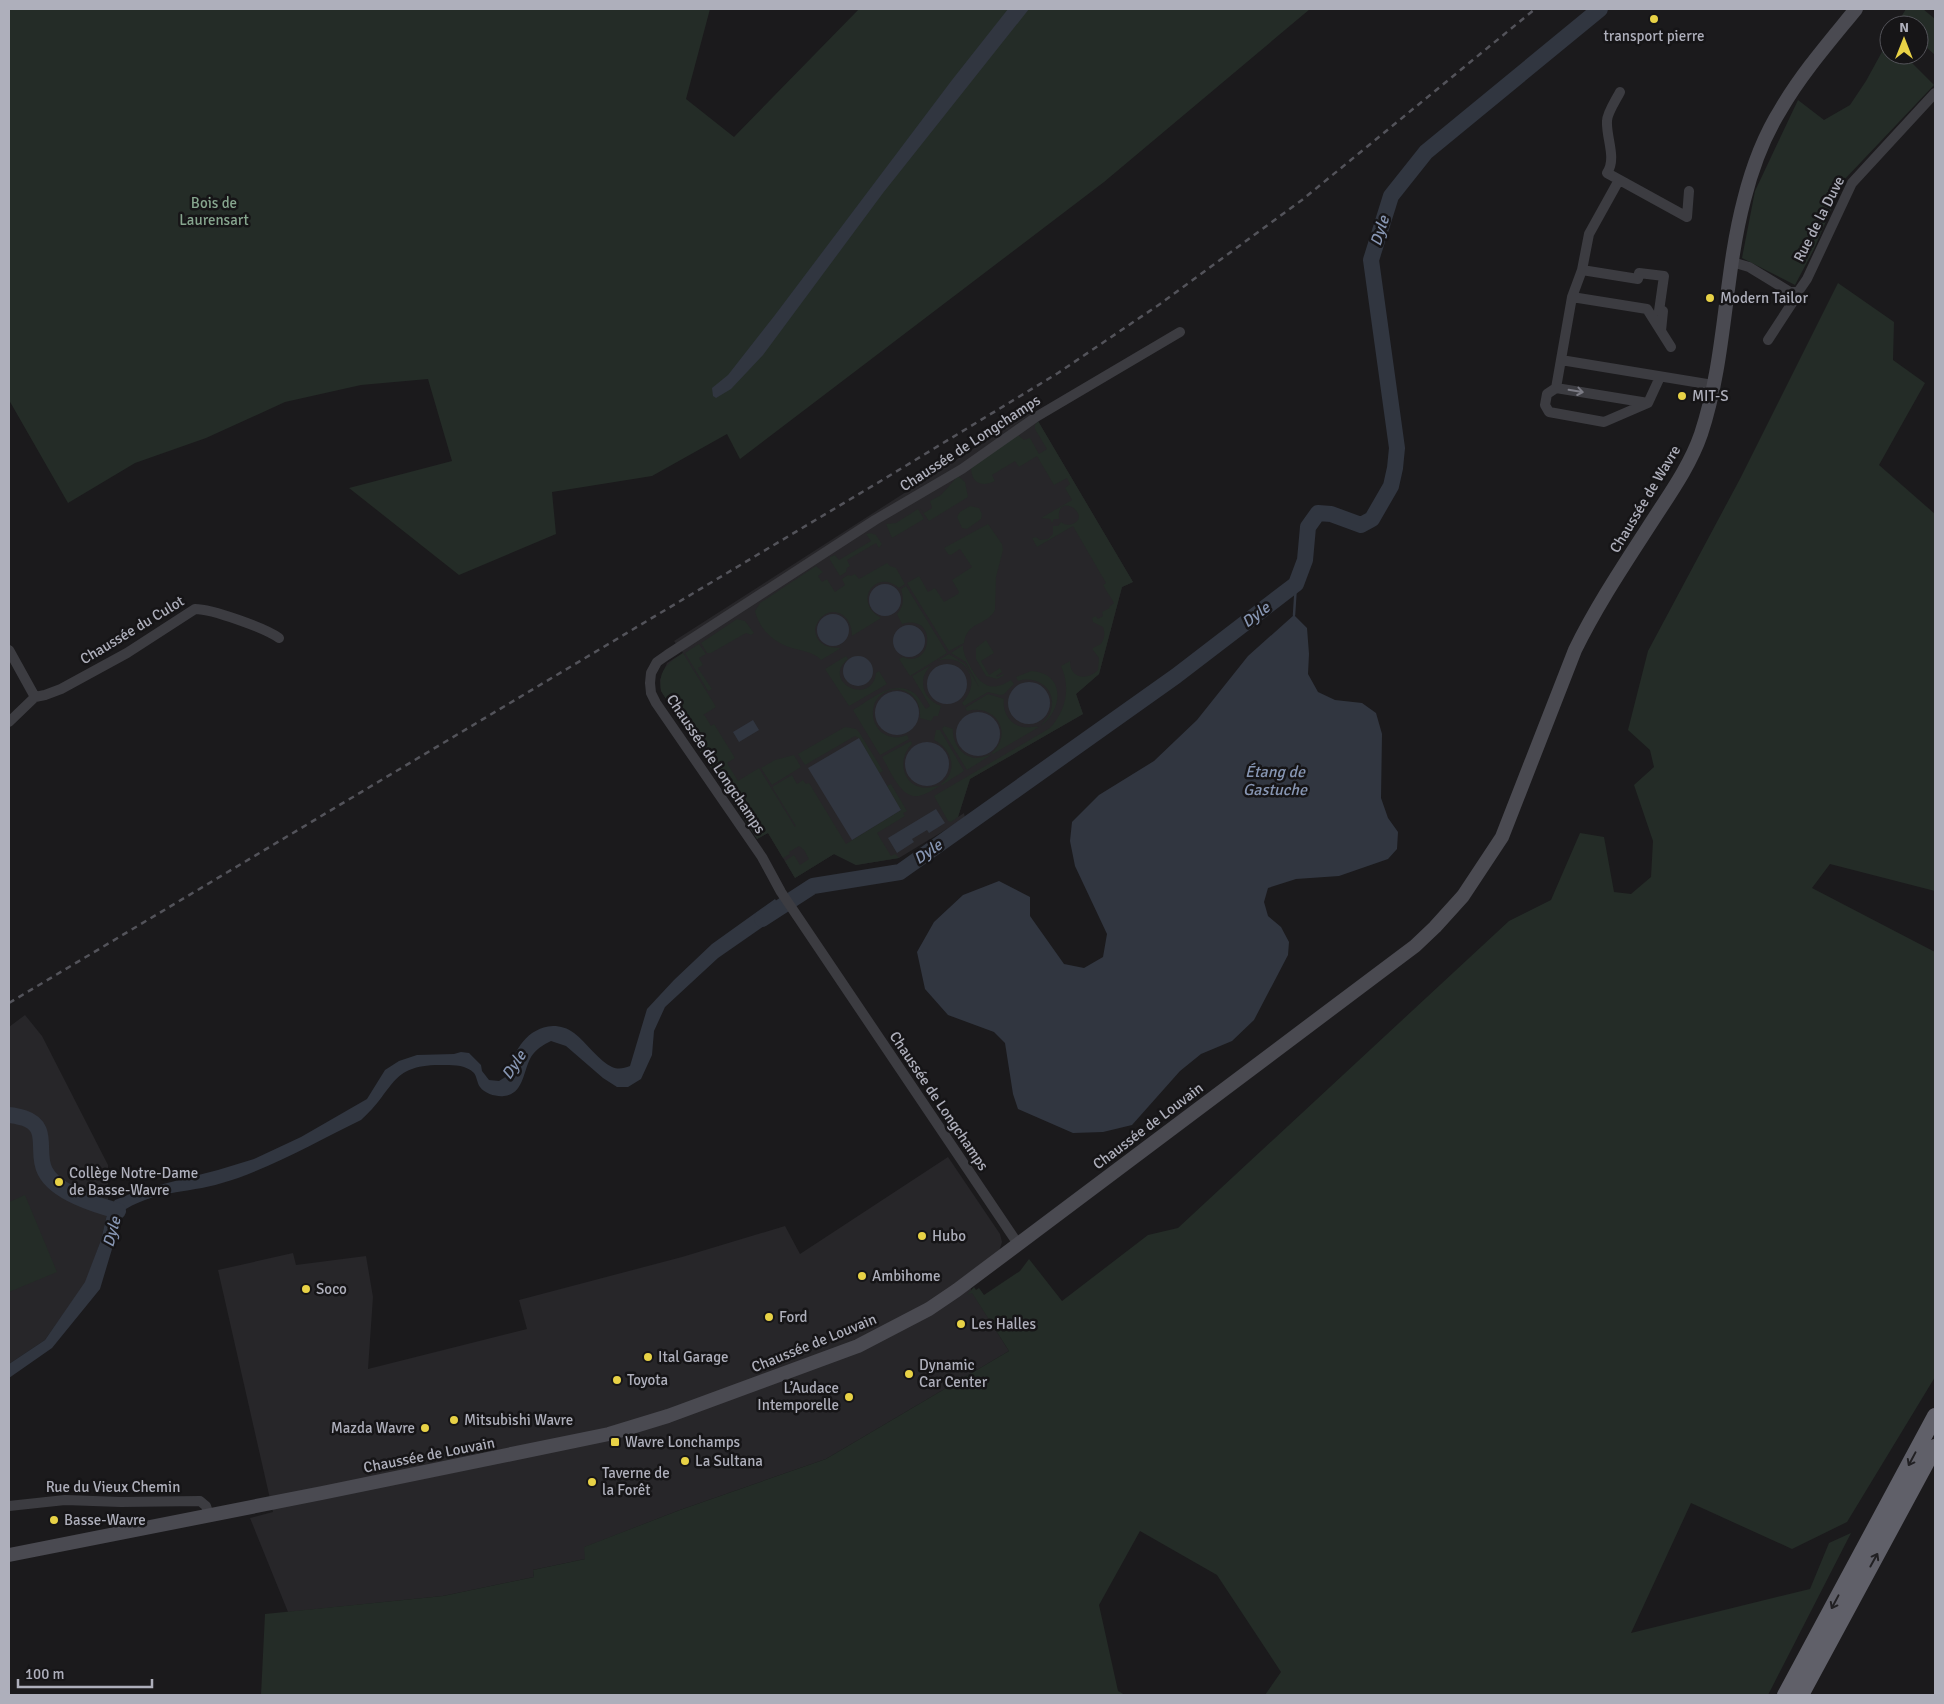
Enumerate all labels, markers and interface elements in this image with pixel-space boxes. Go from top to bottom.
marker: transport pierre [1648,13,1660,25]
north arrow [1879,15,1929,65]
text: N [1899,19,1909,36]
place label: transport pierre [1604,27,1704,45]
street label: Rue de la Duve [1790,173,1848,265]
park label: Bois de Laurensart [179,194,249,229]
water label: Dyle [1366,213,1394,248]
place label: Modern Tailor [1720,289,1808,307]
marker: Modern Tailor [1704,292,1716,304]
one-way arrow [1567,387,1583,397]
place label: MIT-S [1692,387,1729,405]
marker: MIT-S [1676,390,1688,402]
street label: Chaussée de Longchamps [896,391,1044,495]
street label: Chaussée de Wavre [1606,442,1684,556]
street label: Chaussée du Culot [77,592,187,668]
water label: Dyle [1238,597,1275,632]
street label: Chaussée de Longchamps [663,691,770,837]
water label: Étang de Gastuche [1243,762,1308,800]
water label: Dyle [910,835,947,869]
street label: Chaussée de Longchamps [886,1028,993,1174]
water label: Dyle [497,1046,531,1083]
street label: Chaussée de Louvain [1089,1079,1207,1173]
place label: Collège Notre-Dame de Basse-Wavre [69,1164,198,1199]
marker: Collège Notre-Dame de Basse-Wavre [53,1176,65,1188]
water label: Dyle [98,1214,126,1249]
place label: Hubo [932,1227,966,1245]
marker: Hubo [916,1230,928,1242]
place label: Ambihome [872,1267,941,1285]
marker: Ambihome [856,1270,868,1282]
place label: Soco [316,1280,347,1298]
marker: Soco [300,1283,312,1295]
place label: Ford [779,1308,808,1326]
street label: Chaussée de Louvain [749,1310,879,1376]
marker: Ford [763,1311,775,1323]
place label: Les Halles [971,1315,1037,1333]
marker: Les Halles [955,1318,967,1330]
place label: Ital Garage [658,1348,729,1366]
marker: Ital Garage [642,1351,654,1363]
place label: Dynamic Car Center [919,1356,988,1391]
marker: Dynamic Car Center [903,1368,915,1380]
place label: Toyota [627,1371,668,1389]
marker: Toyota [611,1374,623,1386]
place label: L’Audace Intemporelle [757,1379,839,1414]
marker: L’Audace Intemporelle [843,1391,855,1403]
place label: Mitsubishi Wavre [464,1411,573,1429]
marker: Mitsubishi Wavre [448,1414,460,1426]
place label: Mazda Wavre [331,1419,415,1437]
marker: Mazda Wavre [419,1422,431,1434]
street label: Chaussée de Louvain [362,1433,496,1477]
place label: Wavre Lonchamps [625,1433,741,1451]
marker: Wavre Lonchamps [609,1436,621,1448]
place label: La Sultana [695,1452,763,1470]
one-way arrow [1907,1452,1917,1467]
marker: La Sultana [679,1455,691,1467]
place label: Taverne de la Forêt [602,1464,670,1499]
marker: Taverne de la Forêt [586,1476,598,1488]
street label: Rue du Vieux Chemin [46,1478,180,1496]
place label: Basse-Wavre [64,1511,146,1529]
marker: Basse-Wavre [48,1514,60,1526]
one-way arrow [1870,1553,1879,1568]
one-way arrow [1829,1594,1839,1609]
scale bar [18,1656,151,1688]
text: 100 m [25,1665,65,1683]

